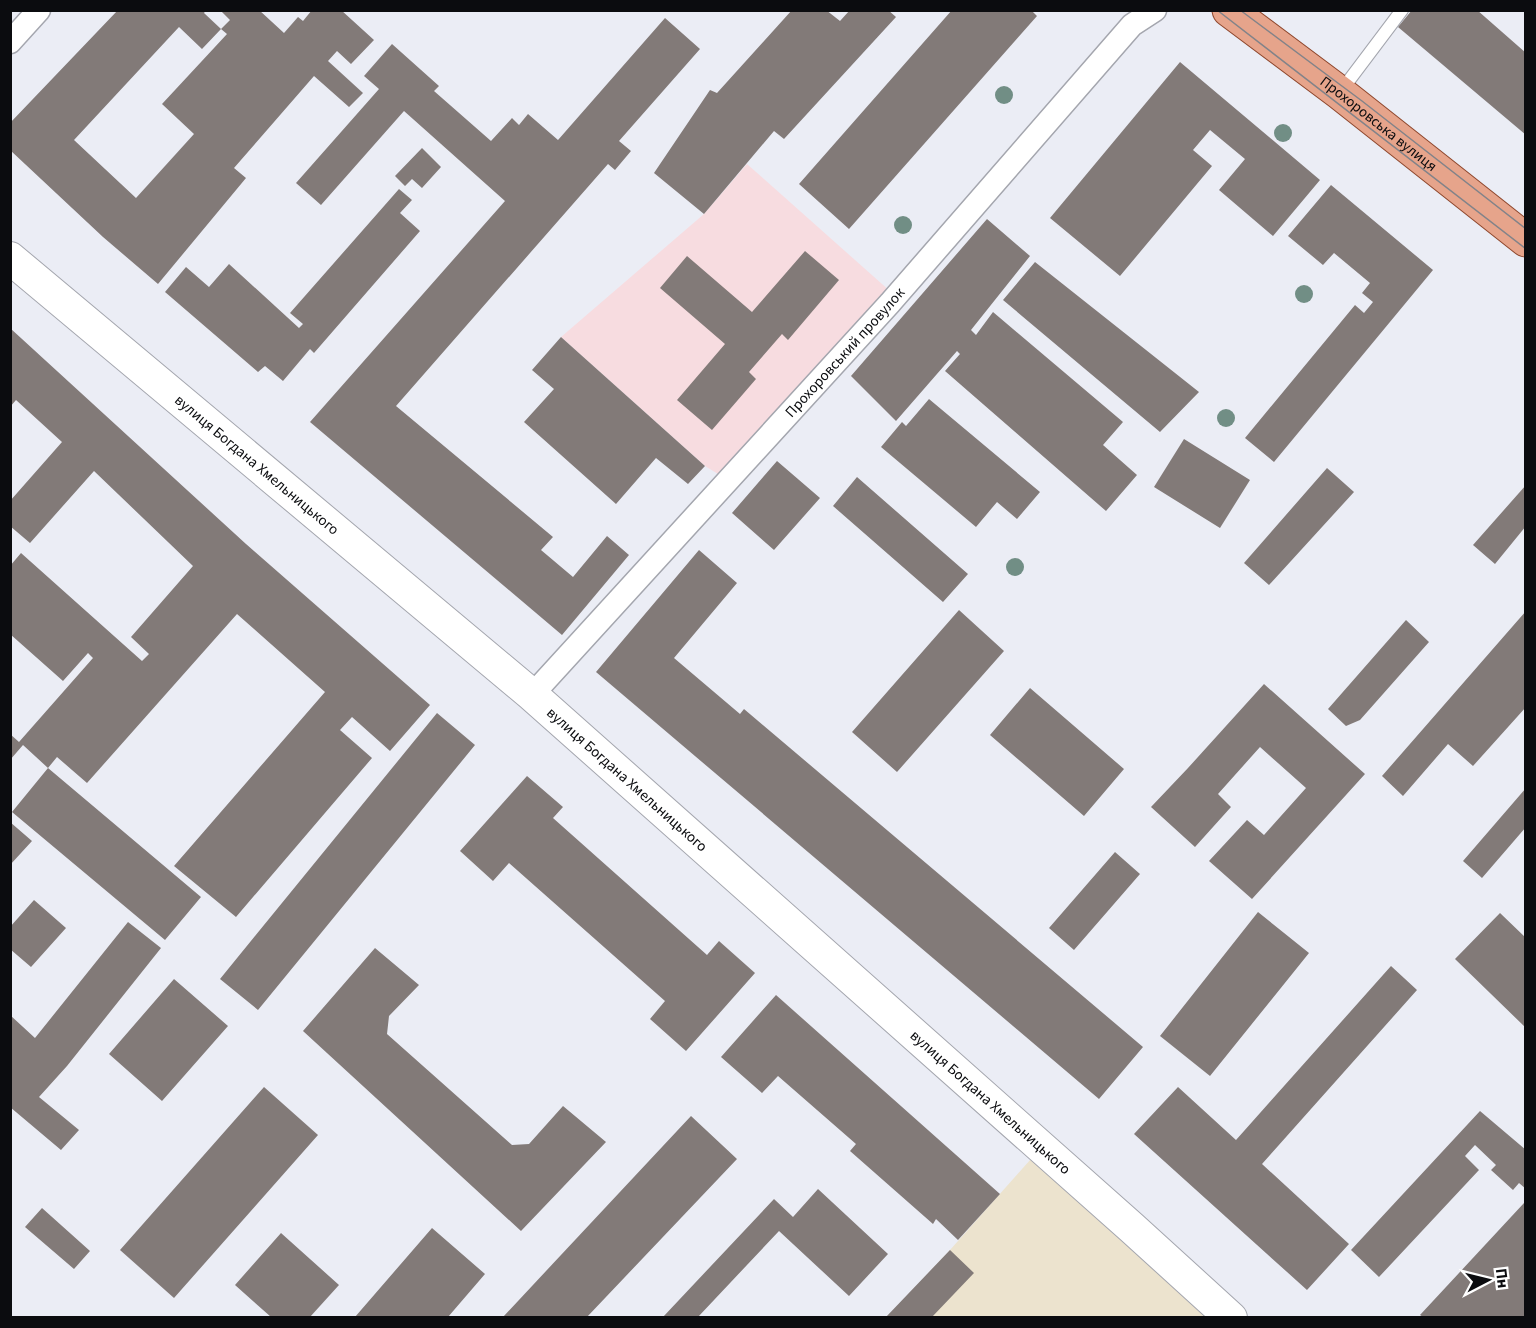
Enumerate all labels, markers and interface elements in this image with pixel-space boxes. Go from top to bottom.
street label: Прохоровська вулиця [1316,71,1442,176]
street label: Прохоровський провулок [780,282,910,422]
street label: вулиця Богдана Хмельницького [170,390,344,540]
street label: вулиця Богдана Хмельницького [542,702,712,857]
street label: вулиця Богдана Хмельницького [906,1025,1075,1179]
north arrow [1458,1250,1518,1310]
text: Пн [1490,1267,1514,1290]

